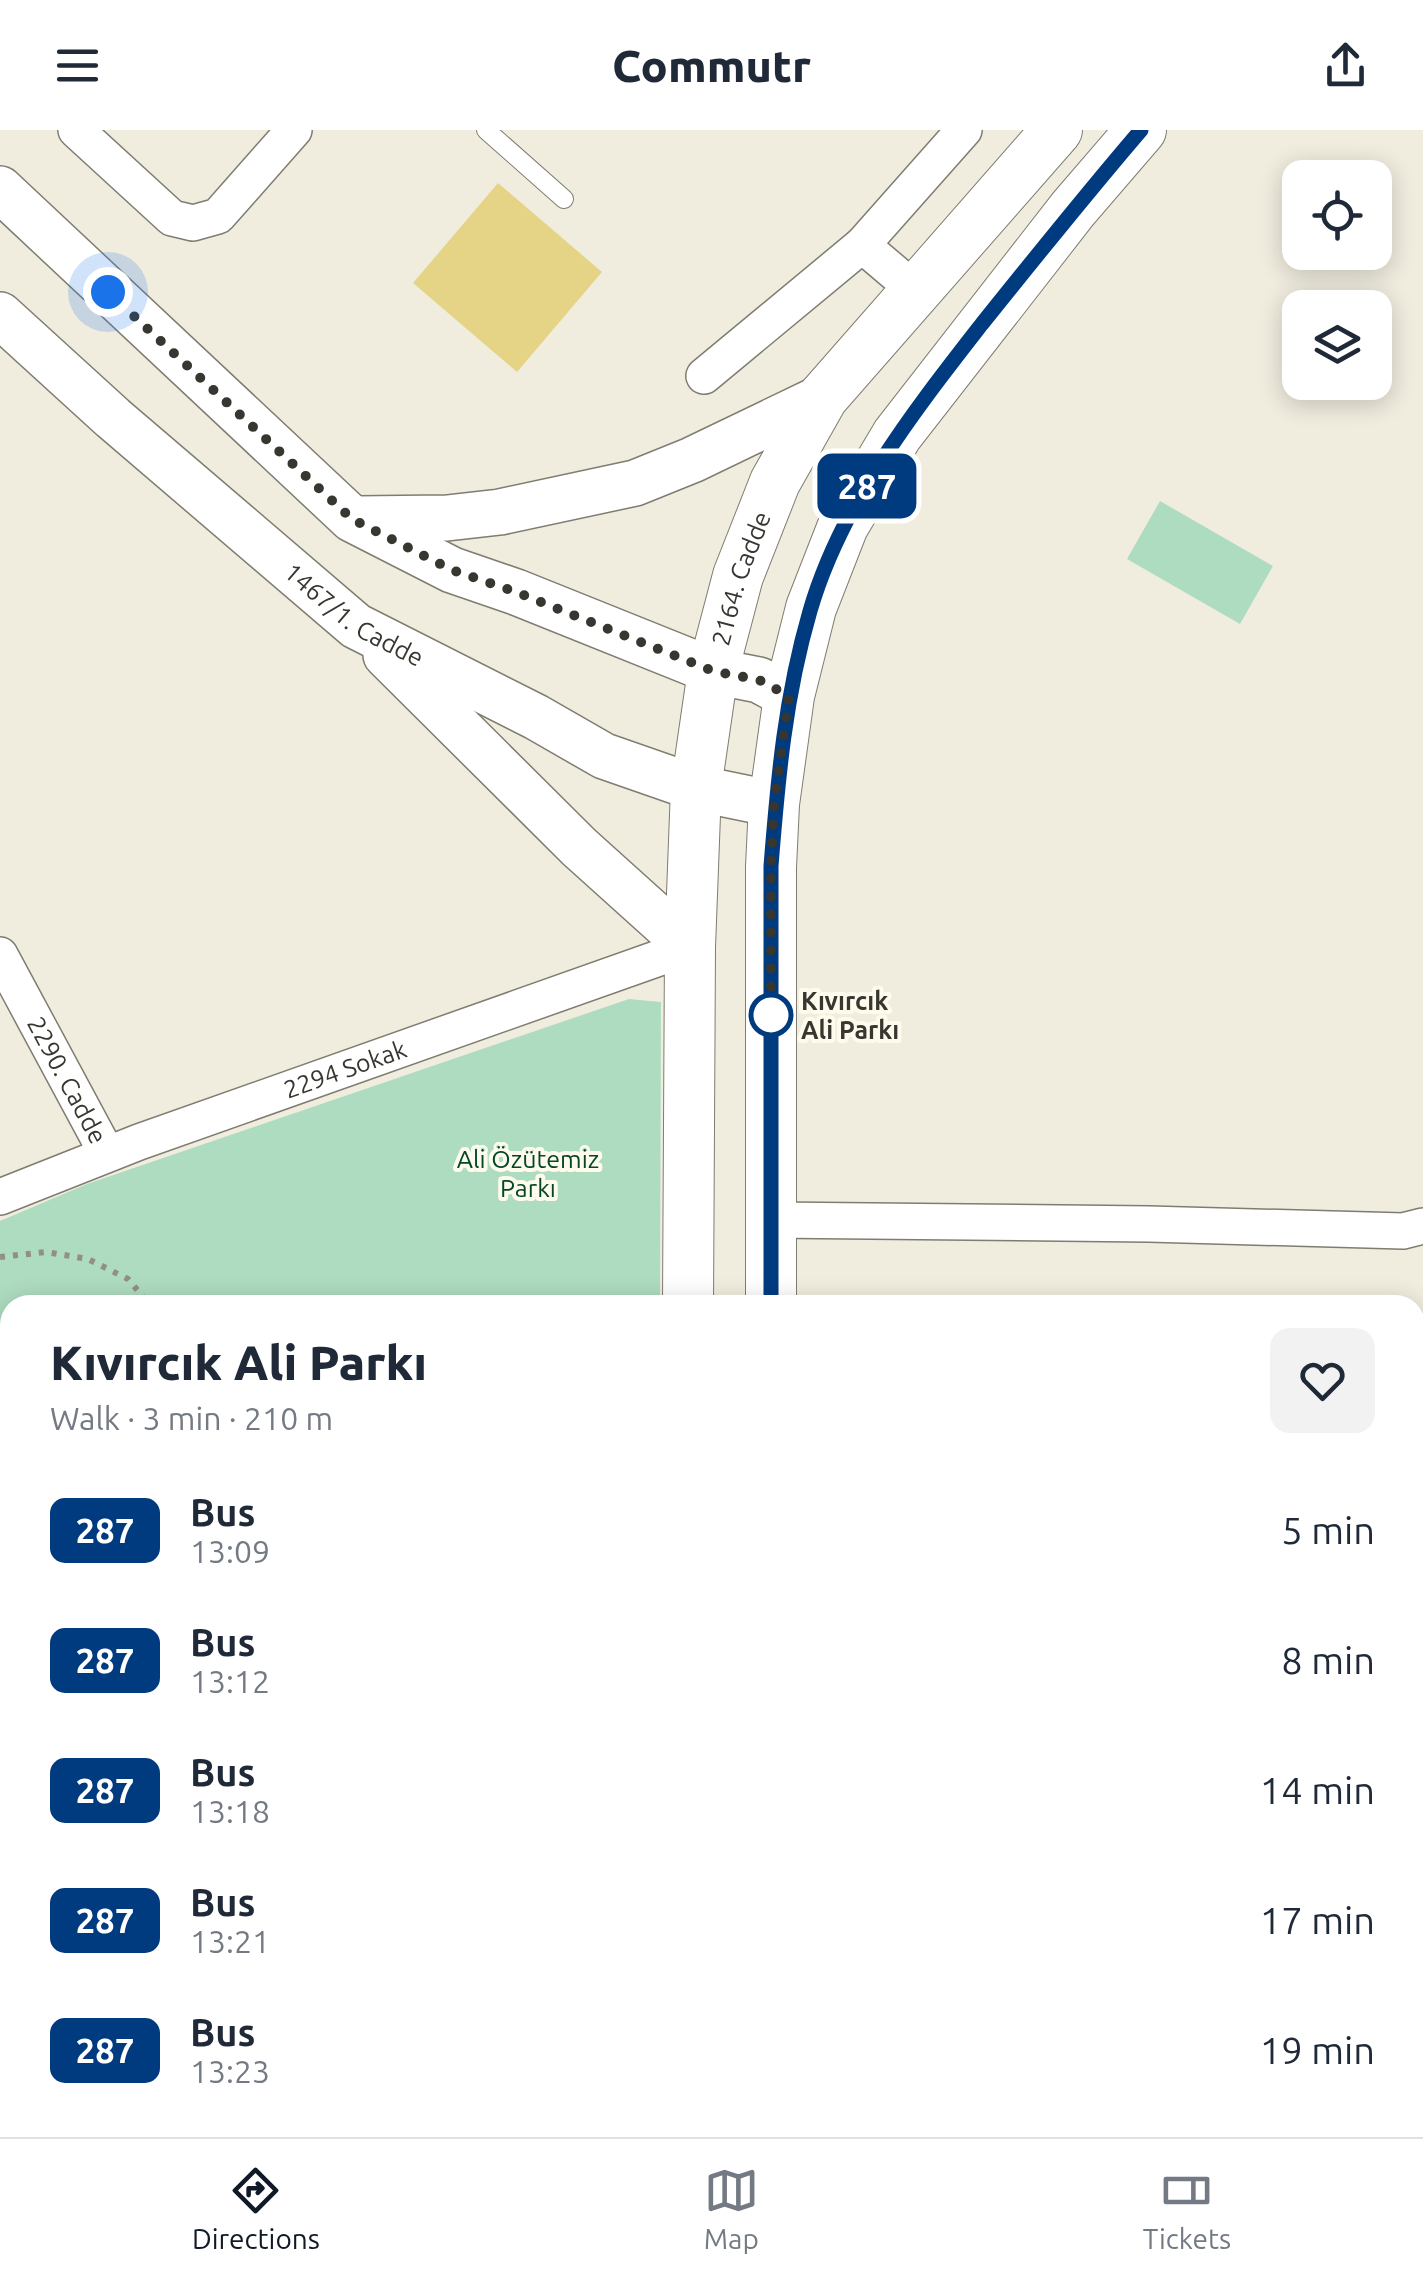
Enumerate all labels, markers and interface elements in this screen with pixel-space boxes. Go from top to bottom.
icon: menu [50,38,105,93]
icon: share [1318,38,1373,93]
text: Commutr [612,40,811,91]
map controls [1282,160,1392,400]
button: locate [1282,160,1392,270]
your location [83,267,133,317]
button: layers [1282,290,1392,400]
line badge: 287 [810,454,924,518]
text: 287 [837,466,897,506]
street label: 2164. Cadde [706,507,776,649]
street label: 1467/1. Cadde [279,557,428,672]
place label: Kıvırcık Ali Parkı [801,987,899,1044]
marker: Kıvırcık Ali Parkı [750,994,792,1036]
street label: 2290. Cadde [22,1012,113,1148]
street label: 2294 Sokak [280,1034,410,1104]
park label: Ali Özütemiz Parkı [457,1145,599,1202]
button: heart [1270,1328,1375,1433]
text: Kıvırcık Ali Parkı [50,1335,427,1389]
text: Walk · 3 min · 210 m [50,1400,333,1436]
text: Bus [190,1491,255,1533]
text: 5 min [1281,1509,1375,1551]
text: 287 [75,1510,135,1550]
text: 13:09 [190,1533,270,1569]
text: Bus [190,1621,255,1663]
text: 8 min [1281,1639,1375,1681]
text: 287 [75,1640,135,1680]
text: 13:12 [190,1663,270,1699]
text: Bus [190,1751,255,1793]
text: 14 min [1260,1769,1375,1811]
text: 287 [75,1770,135,1810]
text: 13:18 [190,1793,270,1829]
text: Bus [190,1881,255,1923]
text: 17 min [1260,1899,1375,1941]
text: 287 [75,1900,135,1940]
text: 13:21 [190,1923,270,1959]
text: Bus [190,2011,255,2053]
text: 19 min [1260,2029,1375,2071]
text: 287 [75,2030,135,2070]
text: 13:23 [190,2053,270,2089]
tab: Directions [192,2163,320,2254]
tab: Map [704,2163,759,2254]
tab: Tickets [1143,2163,1231,2254]

